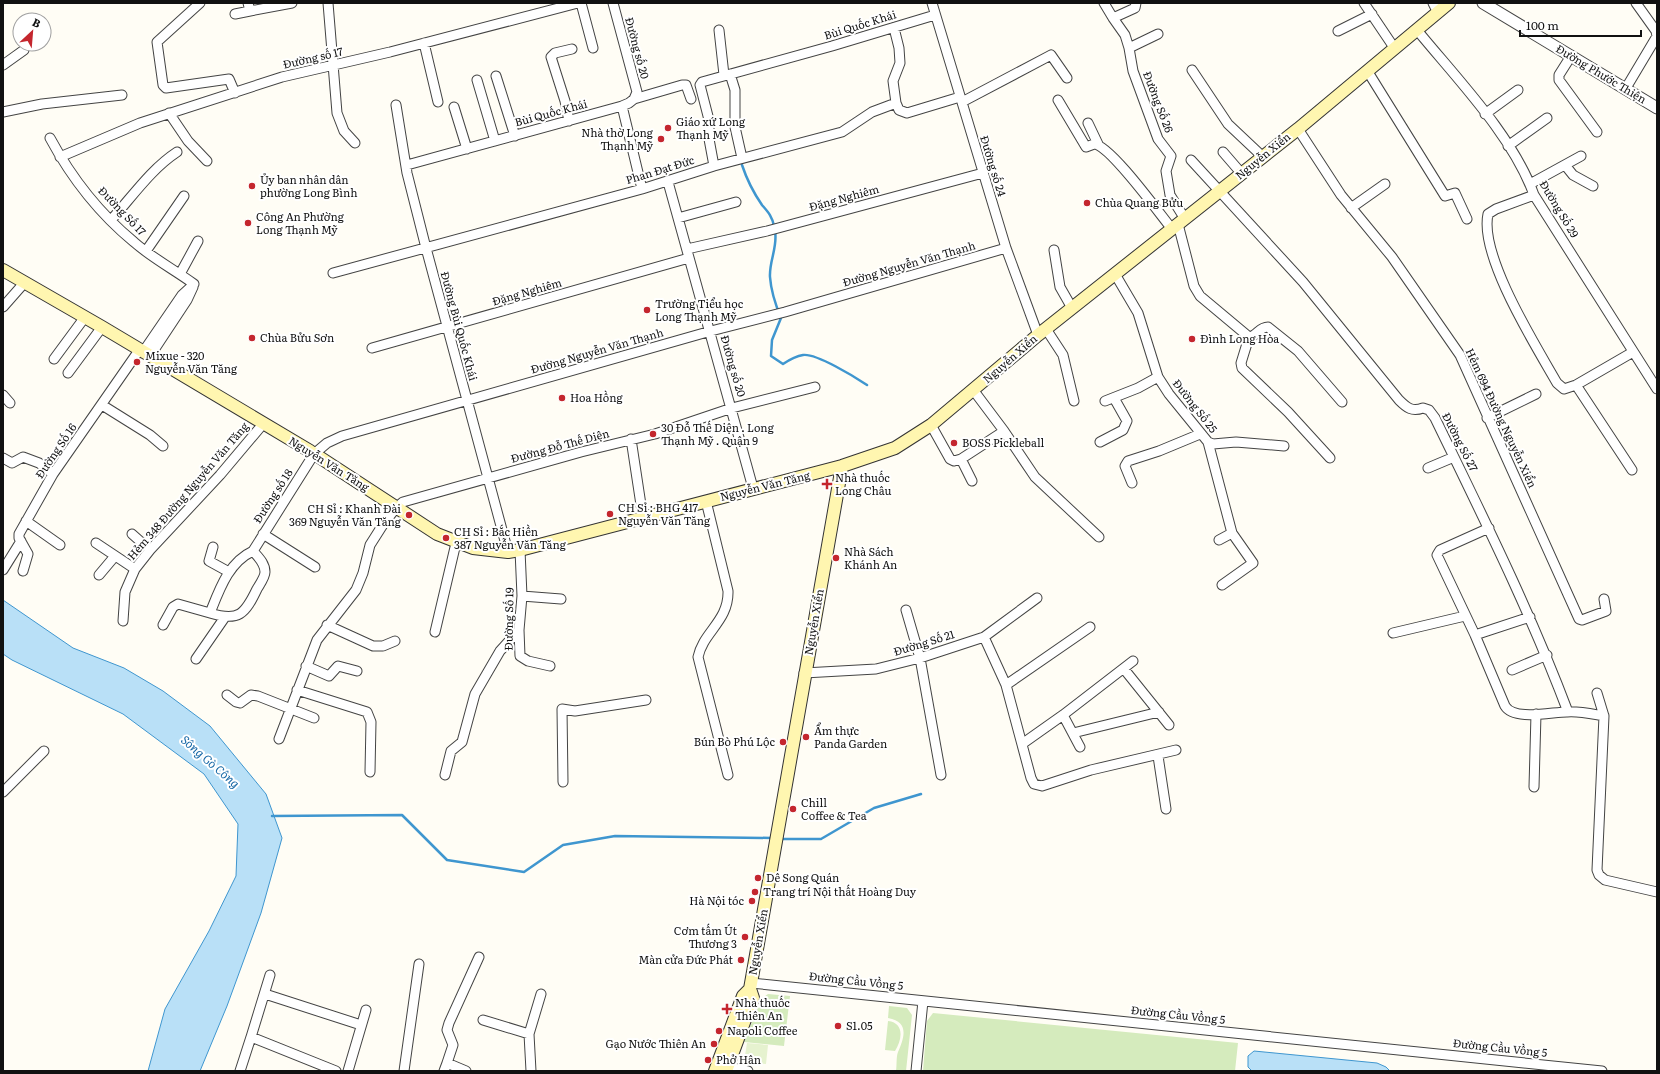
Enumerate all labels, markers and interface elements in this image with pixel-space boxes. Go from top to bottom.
street label: Bùi Quốc Khái [822,5,898,43]
north arrow [12,12,52,52]
scale bar [1520,12,1641,38]
text: B [30,13,44,31]
street label: Đường số 20 [622,15,654,80]
text: 100 m [1526,16,1559,34]
street label: Đường Phước Thiện [1553,40,1650,107]
street label: Đường số 17 [281,42,345,72]
street label: Đường Số 26 [1140,69,1178,135]
street label: Bùi Quốc Khái [513,95,589,129]
place label: Giáo xứ Long Thạnh Mỹ [676,113,746,142]
marker: Giáo xứ Long Thạnh Mỹ [663,123,673,133]
place label: Nhà thờ Long Thạnh Mỹ [581,124,654,153]
street label: Nguyễn Xiển [1231,128,1293,183]
street label: Đường số 24 [977,133,1011,198]
marker: Nhà thờ Long Thạnh Mỹ [656,134,666,144]
street label: Phan Đạt Đức [623,151,696,187]
place label: Ủy ban nhân dân phường Long Bình [260,171,358,200]
street label: Đường Số 29 [1536,177,1583,240]
street label: Đặng Nghiêm [807,180,881,214]
marker: Ủy ban nhân dân phường Long Bình [247,181,257,191]
street label: Đường Số 17 [95,182,151,239]
place label: Chùa Quang Bửu [1095,194,1183,210]
marker: Chùa Quang Bửu [1082,198,1092,208]
place label: Công An Phường Long Thạnh Mỹ [256,208,345,237]
marker: Công An Phường Long Thạnh Mỹ [243,218,253,228]
street label: Đường Nguyễn Văn Thạnh [840,236,977,290]
street label: Đường Bùi Quốc Khái [438,269,482,383]
street label: Đặng Nghiêm [490,273,564,309]
place label: Trường Tiểu học Long Thạnh Mỹ [655,295,744,324]
marker: Trường Tiểu học Long Thạnh Mỹ [642,305,652,315]
street label: Đường Nguyễn Văn Thạnh [528,323,665,377]
place label: Chùa Bửu Sơn [260,329,334,345]
street label: Nguyễn Xiển [979,330,1040,386]
place label: Đình Long Hòa [1200,330,1279,346]
marker: Chùa Bửu Sơn [247,333,257,343]
street label: Đường số 20 [718,333,750,398]
marker: Đình Long Hòa [1187,334,1197,344]
street label: Hẻm 694 Đường Nguyễn Xiển [1462,345,1541,490]
place label: Mixue - 320 Nguyễn Văn Tăng [145,347,238,376]
marker: Mixue - 320 Nguyễn Văn Tăng [132,357,142,367]
street label: Đường Số 25 [1170,375,1222,436]
place label: Hoa Hồng [570,389,623,405]
marker: Hoa Hồng [557,393,567,403]
street label: Đường Số 27 [1439,409,1483,474]
street label: Hẻm 348 Đường Nguyễn Văn Tăng [123,417,252,563]
place label: 30 Đỗ Thế Diện . Long Thạnh Mỹ . Quận 9 [661,419,775,448]
street label: Đường Số 16 [31,420,80,481]
street label: Đường Đỗ Thế Diện [509,424,611,466]
marker: 30 Đỗ Thế Diện . Long Thạnh Mỹ . Quận 9 [648,429,658,439]
street label: Nguyễn Văn Tăng [286,432,374,495]
place label: BOSS Pickleball [962,434,1045,450]
marker: BOSS Pickleball [949,438,959,448]
street label: Đường số 18 [249,465,296,526]
street label: Nguyễn Văn Tăng [718,466,812,504]
place label: Nhà thuốc Long Châu [835,469,891,498]
marker: Nhà thuốc Long Châu [822,479,832,489]
place label: CH Sỉ : BHG 417 Nguyễn Văn Tăng [618,499,711,528]
place label: CH Sỉ : Khanh Đài 369 Nguyễn Văn Tăng [289,500,402,529]
marker: CH Sỉ : BHG 417 Nguyễn Văn Tăng [605,509,615,519]
marker: CH Sỉ : Khanh Đài 369 Nguyễn Văn Tăng [404,510,414,520]
place label: CH Sỉ : Bắc Hiền 387 Nguyễn Văn Tăng [454,523,567,552]
marker: CH Sỉ : Bắc Hiền 387 Nguyễn Văn Tăng [441,533,451,543]
place label: Nhà Sách Khánh An [844,543,897,572]
marker: Nhà Sách Khánh An [831,553,841,563]
street label: Đường Số 19 [499,587,517,651]
street label: Nguyễn Xiển [799,587,827,656]
street label: Đường Số 21 [891,625,957,659]
place label: Ẩm thực Panda Garden [814,722,887,751]
water label: Sông Gò Công [177,731,244,792]
marker: Ẩm thực Panda Garden [801,732,811,742]
place label: Bún Bò Phú Lộc [694,733,776,749]
marker: Bún Bò Phú Lộc [778,737,788,747]
place label: Chill Coffee & Tea [801,794,867,823]
marker: Chill Coffee & Tea [788,804,798,814]
place label: Dê Song Quán [766,869,839,885]
marker: Dê Song Quán [753,873,763,883]
place label: Trang trí Nội thất Hoàng Duy [763,883,917,899]
marker: Trang trí Nội thất Hoàng Duy [750,887,760,897]
place label: Hà Nội tóc [689,892,744,908]
marker: Hà Nội tóc [747,896,757,906]
street label: Nguyễn Xiển [743,907,771,976]
place label: Cơm tấm Út Thương 3 [674,922,738,951]
marker: Cơm tấm Út Thương 3 [740,932,750,942]
place label: Màn cửa Đức Phát [638,951,734,967]
marker: Màn cửa Đức Phát [736,955,746,965]
street label: Đường Cầu Vồng 5 [808,967,905,993]
place label: Nhà thuốc Thiên An [735,994,790,1023]
street label: Đường Cầu Vồng 5 [1130,1001,1227,1027]
marker: Nhà thuốc Thiên An [722,1004,732,1014]
place label: S1.05 [846,1017,873,1033]
marker: S1.05 [833,1021,843,1031]
place label: Napoli Coffee [727,1022,798,1038]
marker: Napoli Coffee [714,1026,724,1036]
street label: Đường Cầu Vồng 5 [1452,1034,1549,1060]
place label: Gạo Nước Thiên An [606,1035,706,1051]
marker: Gạo Nước Thiên An [709,1039,719,1049]
place label: Phở Hân [716,1051,761,1067]
marker: Phở Hân [703,1055,713,1065]

